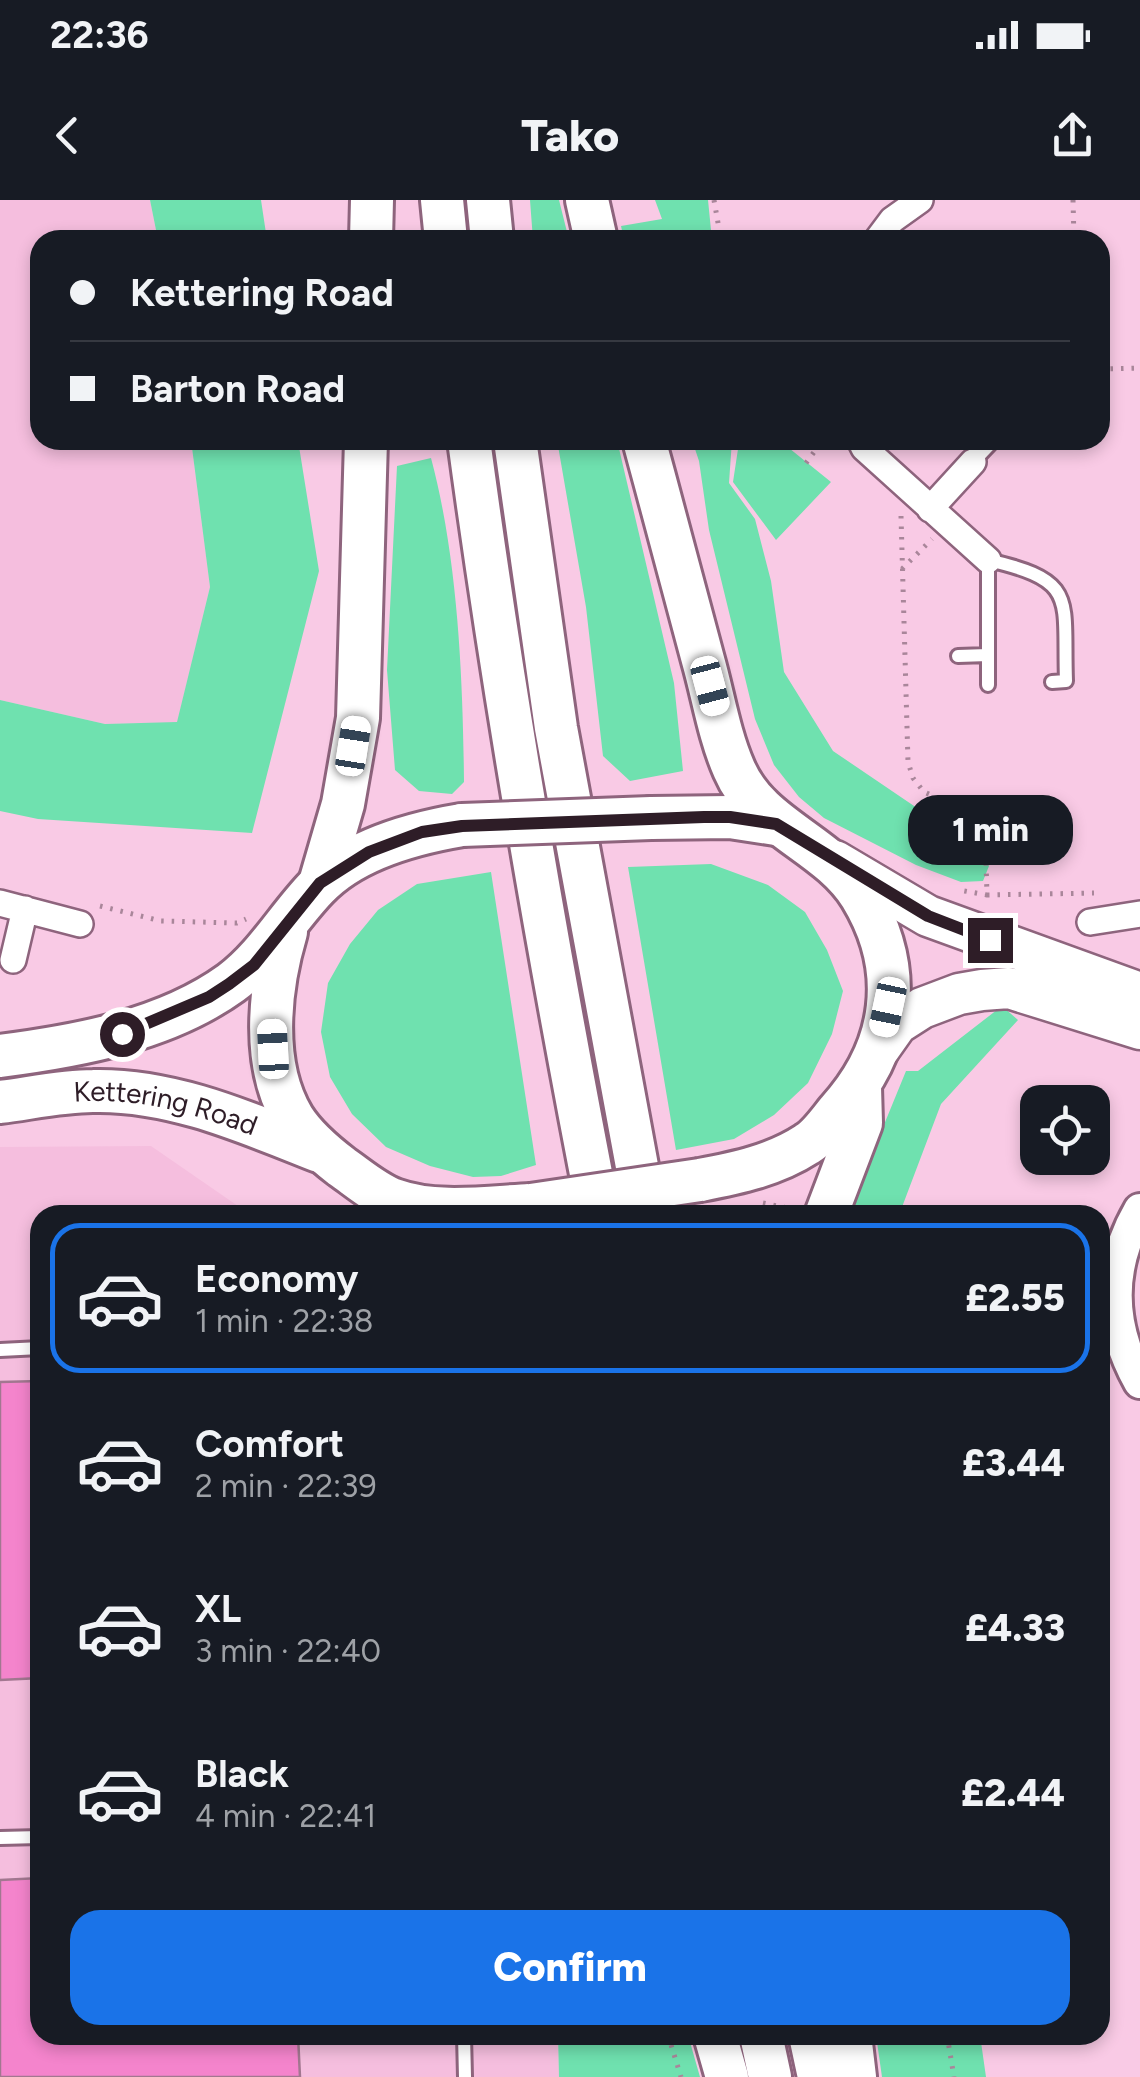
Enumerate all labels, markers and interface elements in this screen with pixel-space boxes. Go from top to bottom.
text: 22:36 [50,12,149,58]
icon: back [40,108,95,163]
text: Tako [521,108,619,162]
icon: share [1045,108,1100,163]
text: Kettering Road [130,270,394,316]
text: Barton Road [130,366,345,412]
car [688,653,732,719]
car [333,714,373,778]
callout: 1 min [908,795,1072,865]
text: 1 min [952,811,1029,849]
route end [968,918,1013,963]
car [867,975,909,1039]
route start [100,1012,145,1057]
car [256,1018,290,1080]
street label: Kettering Road [73,1074,262,1142]
map controls [1020,1085,1110,1175]
button: locate [1020,1085,1110,1175]
icon: car [75,1253,165,1343]
text: Economy [195,1256,358,1302]
text: £2.55 [965,1275,1065,1321]
text: 1 min · 22:38 [195,1302,374,1340]
icon: car [75,1418,165,1508]
text: Comfort [195,1421,344,1467]
text: £3.44 [962,1440,1065,1486]
text: 2 min · 22:39 [195,1467,377,1505]
icon: car [75,1583,165,1673]
text: XL [195,1586,241,1632]
text: £4.33 [965,1605,1065,1651]
text: 3 min · 22:40 [195,1632,381,1670]
icon: car [75,1748,165,1838]
text: Black [195,1751,289,1797]
text: £2.44 [961,1770,1065,1816]
text: 4 min · 22:41 [195,1797,376,1835]
button: Confirm [70,1910,1070,2025]

